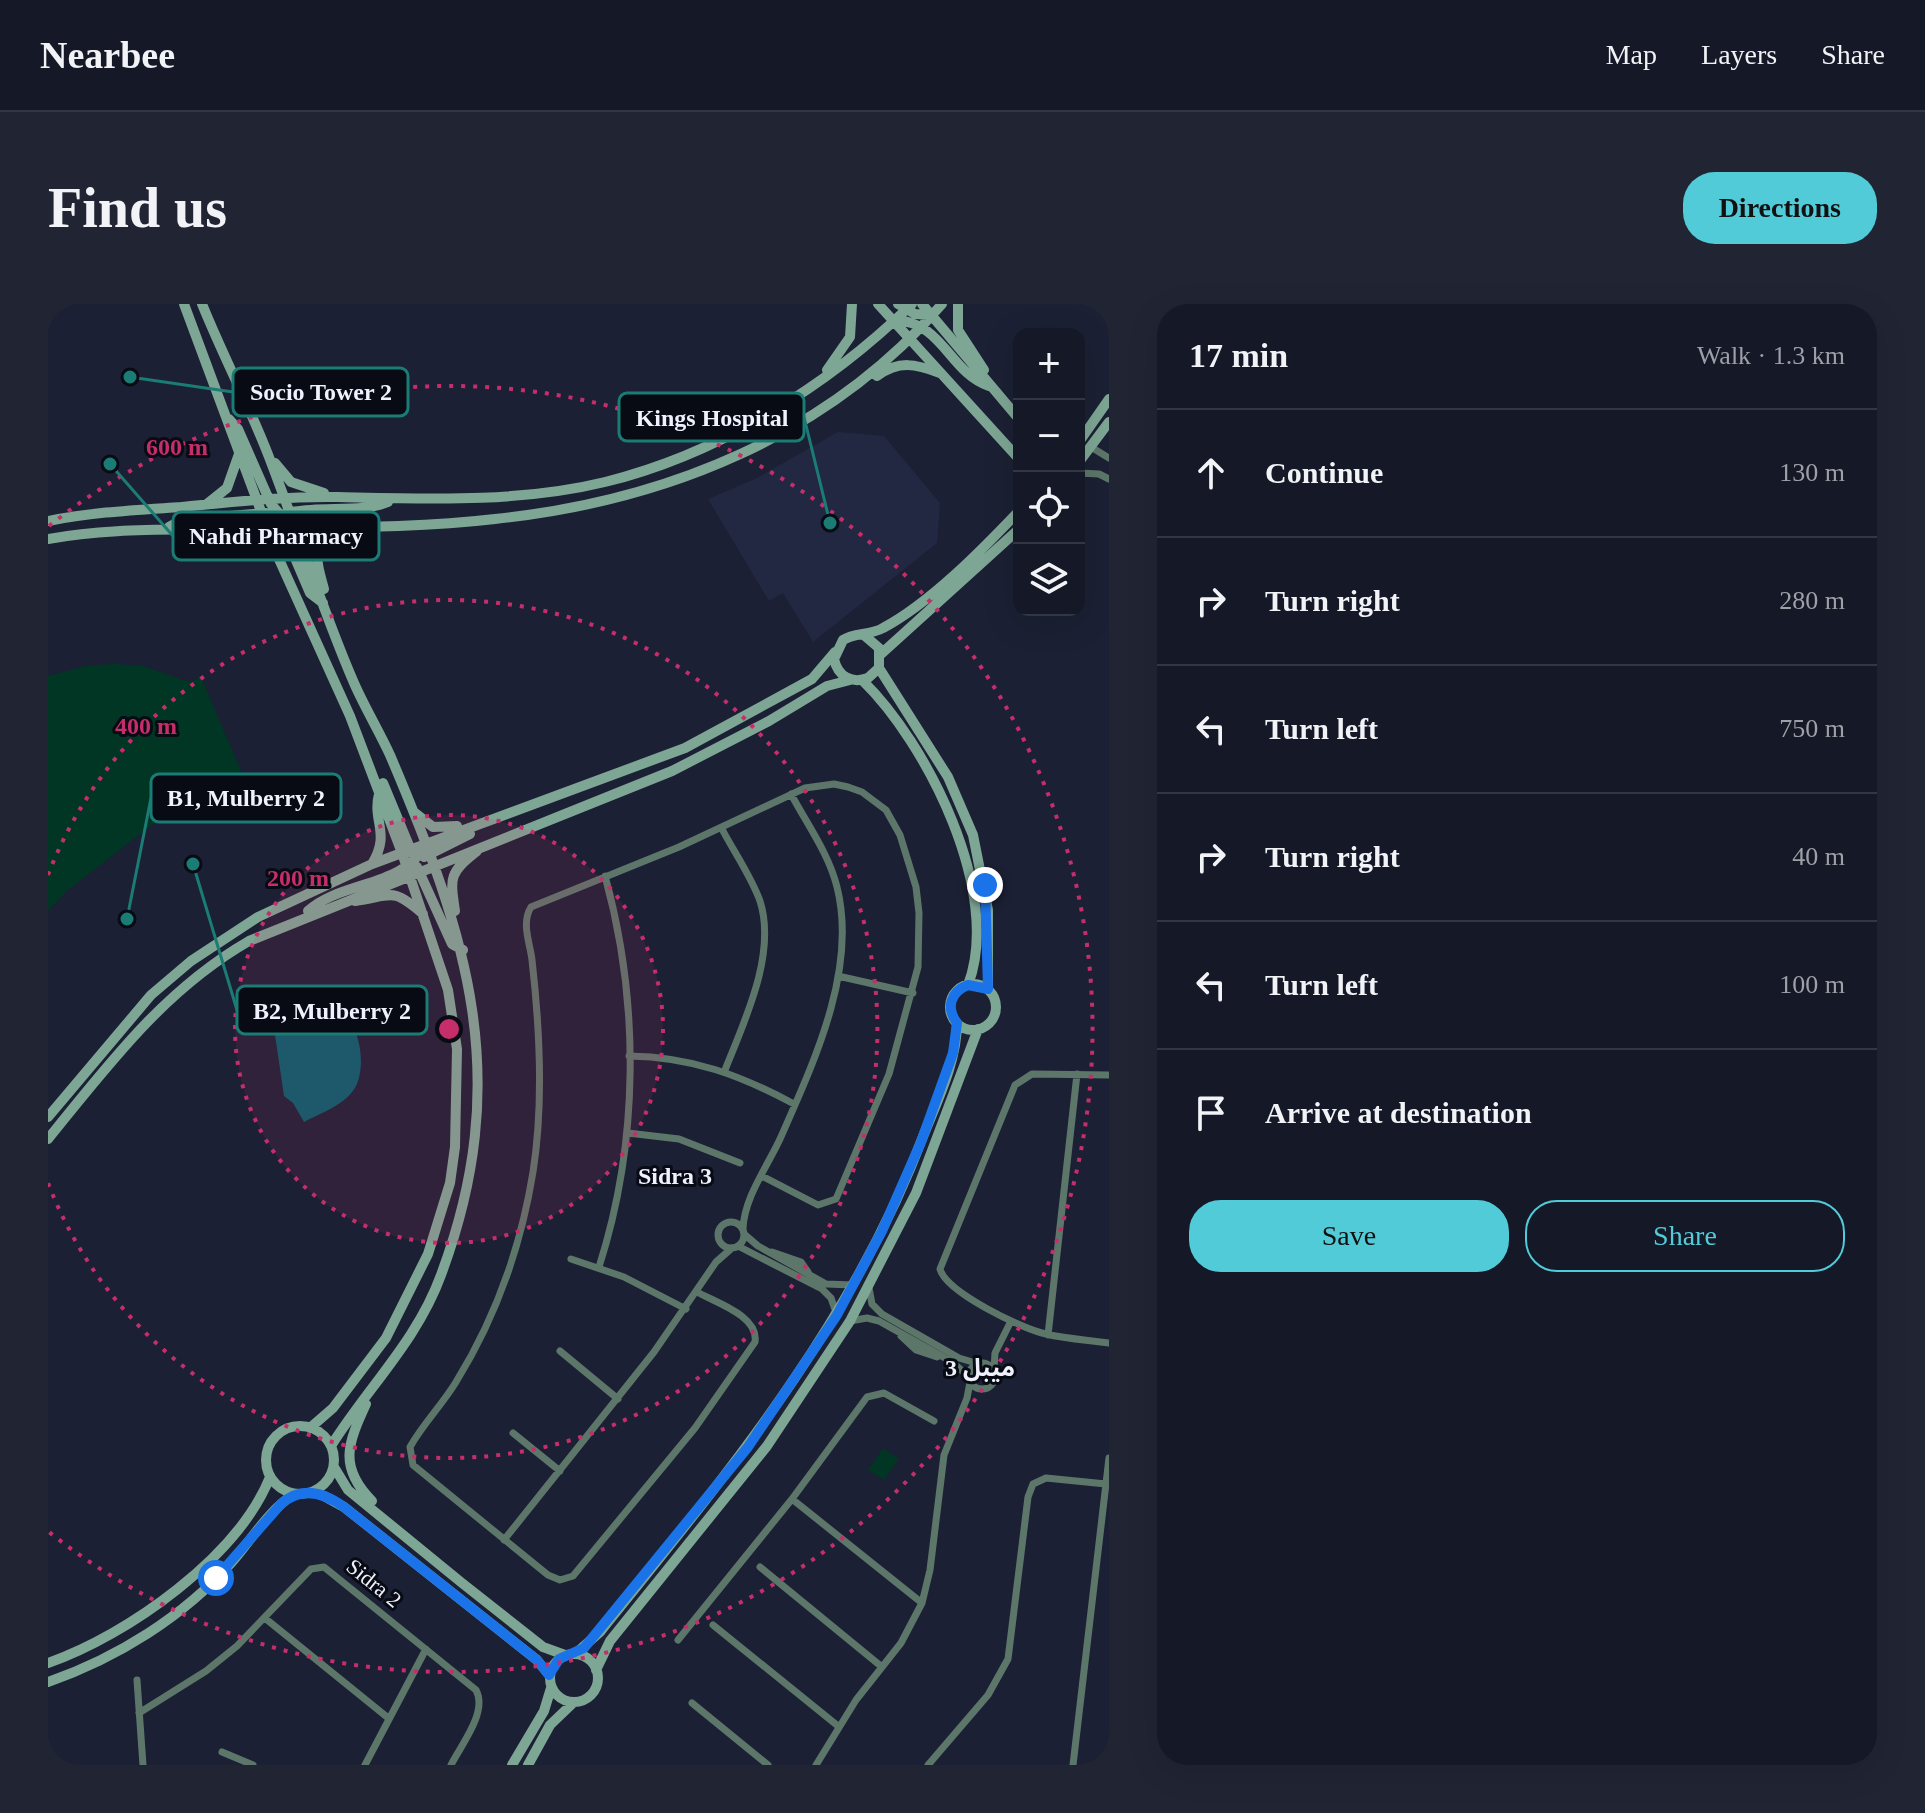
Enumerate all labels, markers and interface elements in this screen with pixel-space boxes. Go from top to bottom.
text: Nearbee [40,34,175,76]
text: Map [1606,39,1657,70]
text: Layers [1701,39,1777,70]
text: Share [1821,39,1885,70]
button: Directions [1683,172,1877,244]
text: Find us [48,177,227,239]
map controls [1013,328,1085,616]
button: + [1013,328,1085,400]
text: 17 min [1189,337,1288,374]
text: Walk · 1.3 km [1697,341,1845,370]
callout: Socio Tower 2 [233,368,408,416]
text: Socio Tower 2 [250,379,392,405]
callout: Kings Hospital [619,393,804,441]
button: − [1013,400,1085,472]
text: Kings Hospital [636,405,789,431]
text: 600 m [146,434,208,460]
icon: ahead [1189,451,1233,495]
text: Continue [1265,456,1383,489]
text: 130 m [1779,458,1845,487]
button: locate [1013,472,1085,544]
callout: Nahdi Pharmacy [173,512,379,560]
text: Nahdi Pharmacy [189,523,363,549]
button: layers [1013,544,1085,616]
icon: right [1189,579,1233,623]
text: Turn right [1265,584,1400,617]
text: 280 m [1779,586,1845,615]
icon: left [1189,707,1233,751]
text: Turn left [1265,712,1378,745]
text: 400 m [115,713,177,739]
text: 750 m [1779,714,1845,743]
callout: B1, Mulberry 2 [151,774,341,822]
text: B1, Mulberry 2 [167,785,325,811]
icon: right [1189,835,1233,879]
text: Turn right [1265,840,1400,873]
text: 40 m [1792,842,1845,871]
text: 200 m [267,865,329,891]
route end [967,867,1003,903]
icon: left [1189,963,1233,1007]
text: Turn left [1265,968,1378,1001]
text: 100 m [1779,970,1845,999]
callout: B2, Mulberry 2 [237,986,427,1034]
text: B2, Mulberry 2 [253,998,411,1024]
centre of rings [435,1015,463,1043]
icon: arrive [1189,1091,1233,1135]
text: Arrive at destination [1265,1096,1532,1129]
district label: Sidra 3 [638,1163,712,1189]
button: Save [1189,1200,1509,1272]
button: Share [1525,1200,1845,1272]
district label: ميبل 3 [945,1355,1015,1382]
street label: Sidra 2 [342,1553,406,1613]
route start [198,1560,234,1596]

